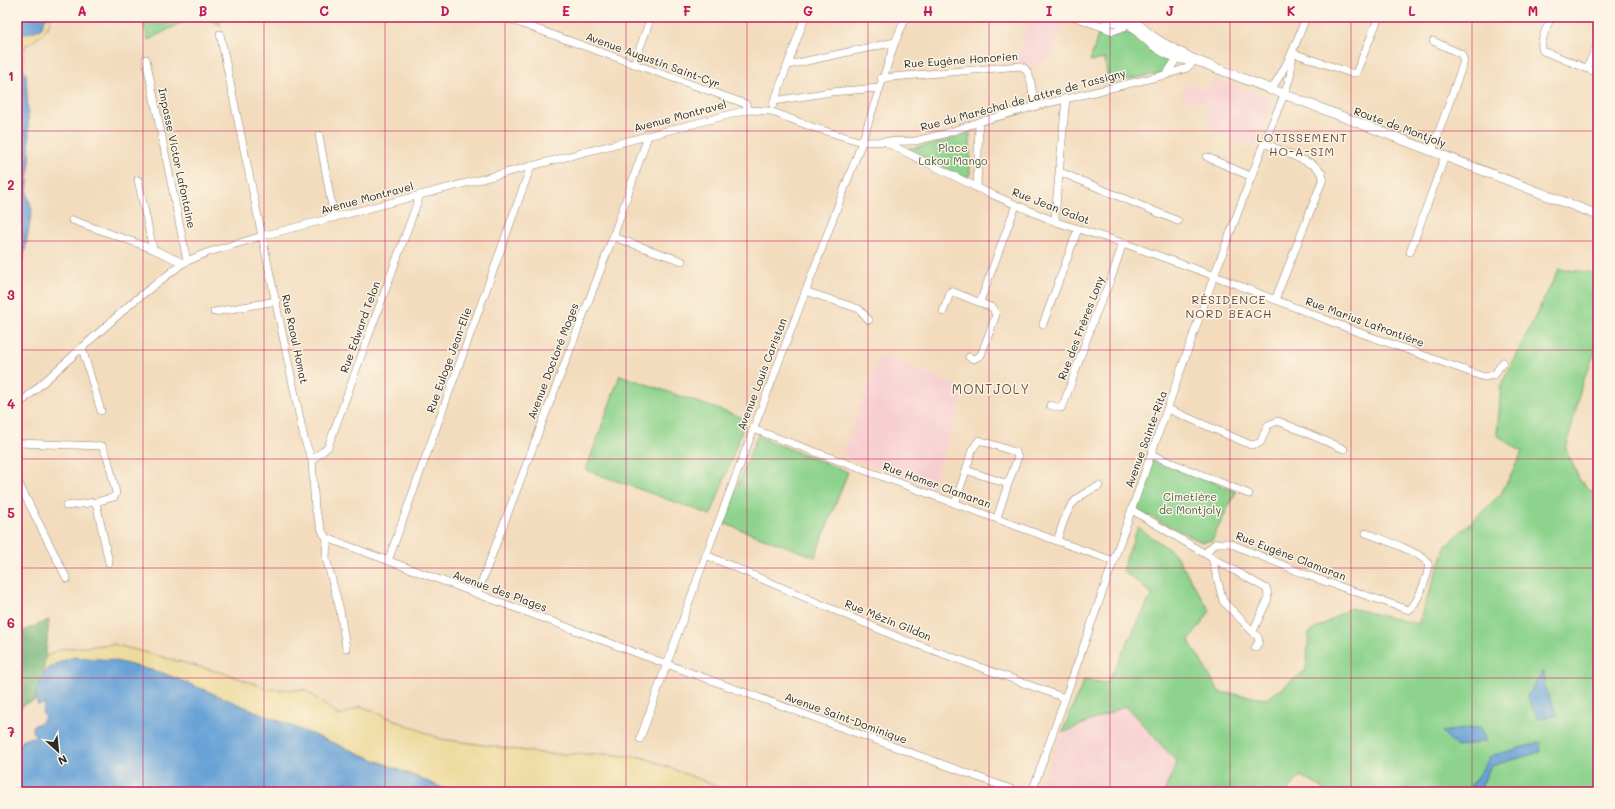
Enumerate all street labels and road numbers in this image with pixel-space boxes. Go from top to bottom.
street label: Avenue Augustin Saint-Cyr [584,28,722,91]
street label: Rue Eugène Honorien [904,48,1018,71]
street label: Rue du Maréchal de Lattre de Tassigny [919,65,1127,134]
street label: Impasse Victor Lafontaine [155,86,200,230]
street label: Avenue Montravel [632,96,728,135]
street label: Route de Montjoly [1352,103,1449,150]
street label: Avenue Montravel [319,178,415,217]
street label: Rue Jean Galot [1010,184,1092,227]
street label: Rue des Frères Lony [1054,274,1107,382]
street label: Rue Edward Telon [336,279,383,375]
street label: Rue Raoul Homat [279,293,312,385]
street label: Rue Marius Lafrontière [1304,293,1427,350]
street label: Avenue Doctoré Moges [523,301,582,421]
street label: Rue Euloge Jean-Elie [422,305,475,415]
street label: Avenue Louis Caristan [733,316,790,432]
street label: Avenue Sainte-Rita [1121,388,1170,490]
street label: Rue Homer Clamaran [881,458,993,511]
street label: Rue Eugène Clamaran [1234,528,1348,583]
street label: Avenue des Plages [451,567,549,615]
street label: Rue Mézin Gildon [843,595,934,644]
street label: Avenue Saint-Dominique [783,688,910,747]

